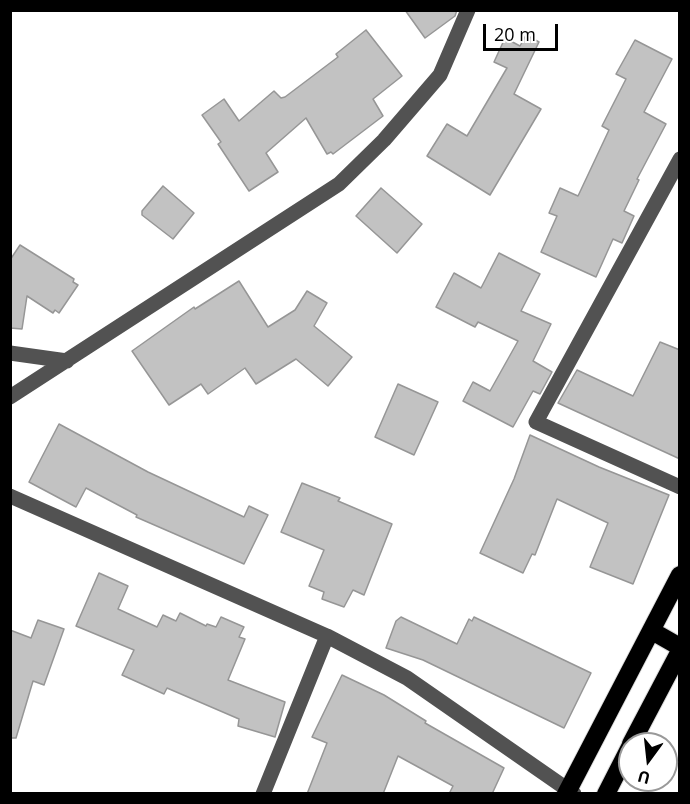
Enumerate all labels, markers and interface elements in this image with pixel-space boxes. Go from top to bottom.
scale bar [486,12,561,50]
text: 20 m [494,22,536,46]
north arrow [618,732,678,792]
text: U [635,765,653,790]

